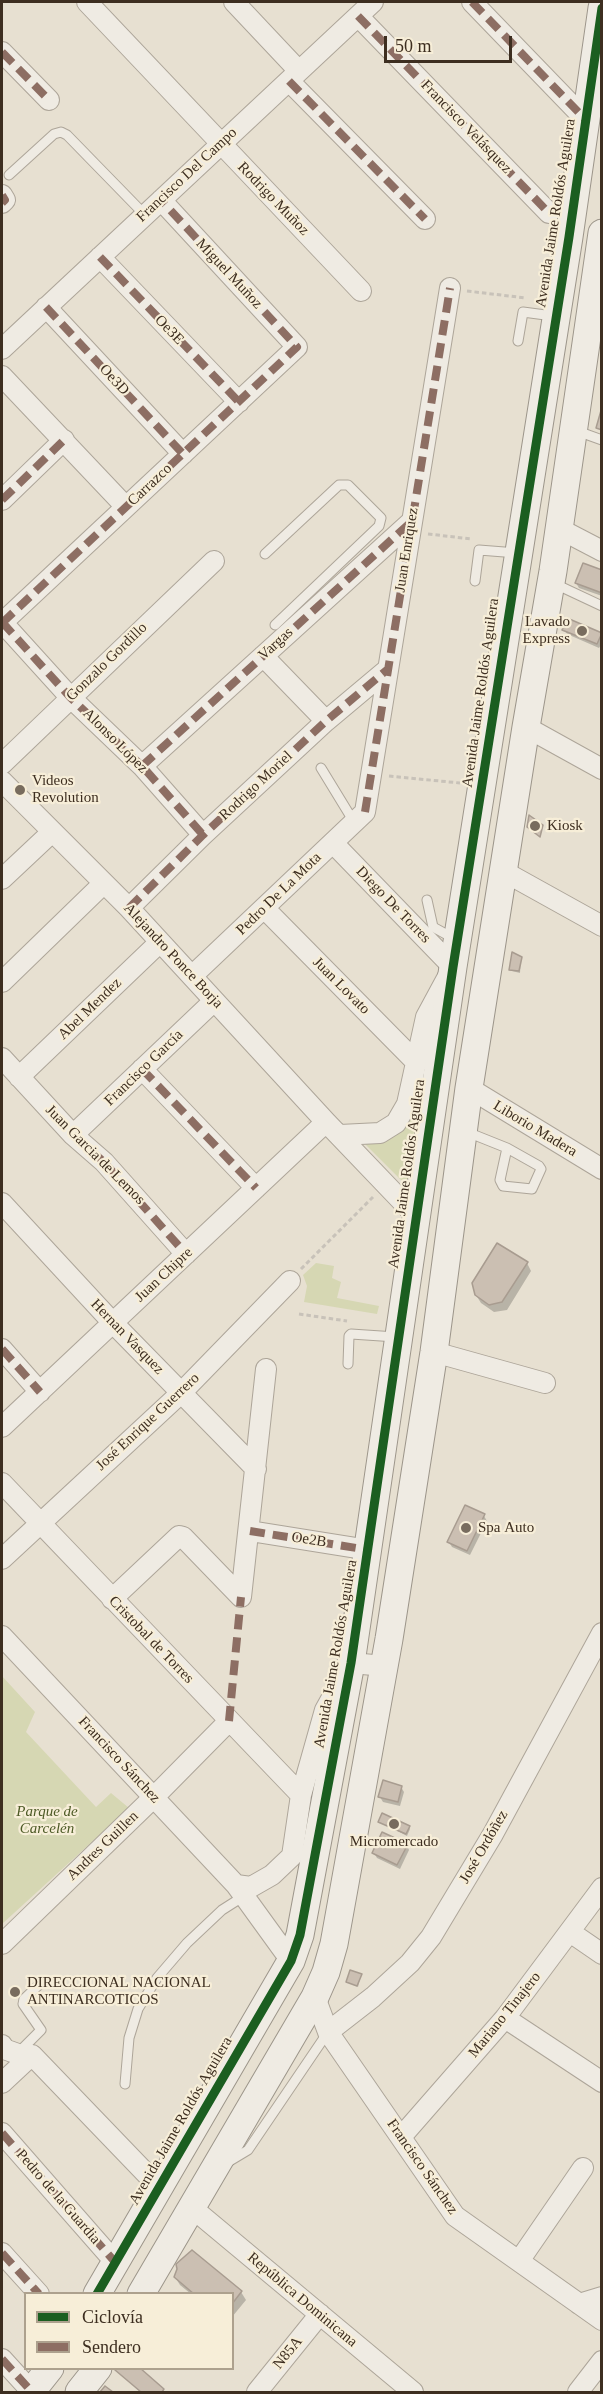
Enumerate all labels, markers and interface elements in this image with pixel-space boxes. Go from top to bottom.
scale bar [387,24,514,62]
text: 50 m [395,36,432,56]
street label: Francisco Velásquez [417,77,515,177]
street label: Avenida Jaime Roldós Aguilera [532,117,580,309]
street label: Francisco Del Campo [133,124,241,226]
street label: Rodrigo Muñoz [233,158,313,240]
street label: Miguel Muñoz [192,235,266,313]
street label: Oe3E [151,311,187,349]
street label: Oe3D [95,361,133,399]
street label: Carrazco [124,460,176,510]
street label: Juan Enriquez [391,506,423,594]
street label: Avenida Jaime Roldós Aguilera [459,597,503,789]
place label: Lavado Express [523,613,570,648]
street label: Gonzalo Gordillo [63,619,151,705]
street label: Vargas [255,624,297,664]
marker: Lavado Express [575,624,589,638]
street label: Alonso López [79,705,151,777]
street label: Rodrigo Moriel [216,747,296,825]
place label: Videos Revolution [32,772,99,807]
marker: Videos Revolution [13,783,27,797]
place label: Kiosk [547,817,583,835]
marker: Kiosk [528,819,542,833]
street label: Pedro De La Mota [233,849,325,939]
street label: Diego De Torres [352,863,434,947]
street label: Alejandro Ponce Borja [120,900,226,1012]
street label: Juan Lovato [309,954,373,1018]
street label: Abel Mendez [55,974,125,1044]
street label: Francisco García [101,1026,187,1110]
street label: Avenida Jaime Roldós Aguilera [385,1078,429,1270]
street label: Liborio Madera [490,1097,580,1161]
street label: Juan Garcia de Lemos [41,1101,149,1209]
street label: Juan Chipre [132,1244,196,1306]
street label: Hernan Vasquez [87,1296,167,1378]
street label: José Enrique Guerrero [93,1369,203,1475]
place label: Spa Auto [478,1519,534,1537]
marker: Spa Auto [459,1521,473,1535]
street label: Oe2B [290,1528,328,1552]
street label: Avenida Jaime Roldós Aguilera [311,1558,361,1750]
street label: Cristobal de Torres [105,1592,197,1688]
street label: Francisco Sánchez [74,1713,164,1807]
park label: Parque de Carcelén [16,1803,78,1838]
street label: José Ordóñez [456,1807,512,1887]
street label: Andres Guillen [64,1808,142,1884]
marker: Micromercado [387,1817,401,1831]
place label: Micromercado [350,1833,438,1851]
street label: Mariano Tinajero [465,1969,545,2061]
place label: DIRECCIONAL NACIONAL ANTINARCOTICOS [27,1974,211,2009]
marker: DIRECCIONAL NACIONAL ANTINARCOTICOS [8,1985,22,1999]
street label: Avenida Jaime Roldós Aguilera [125,2034,237,2208]
street label: Francisco Sánchez [382,2116,462,2218]
street label: Pedro de la Guardia [12,2146,104,2248]
street label: República Dominicana [243,2249,361,2351]
legend [24,2292,234,2370]
text: Ciclovía [82,2307,143,2327]
street label: N85A [269,2333,307,2373]
text: Sendero [82,2337,141,2357]

